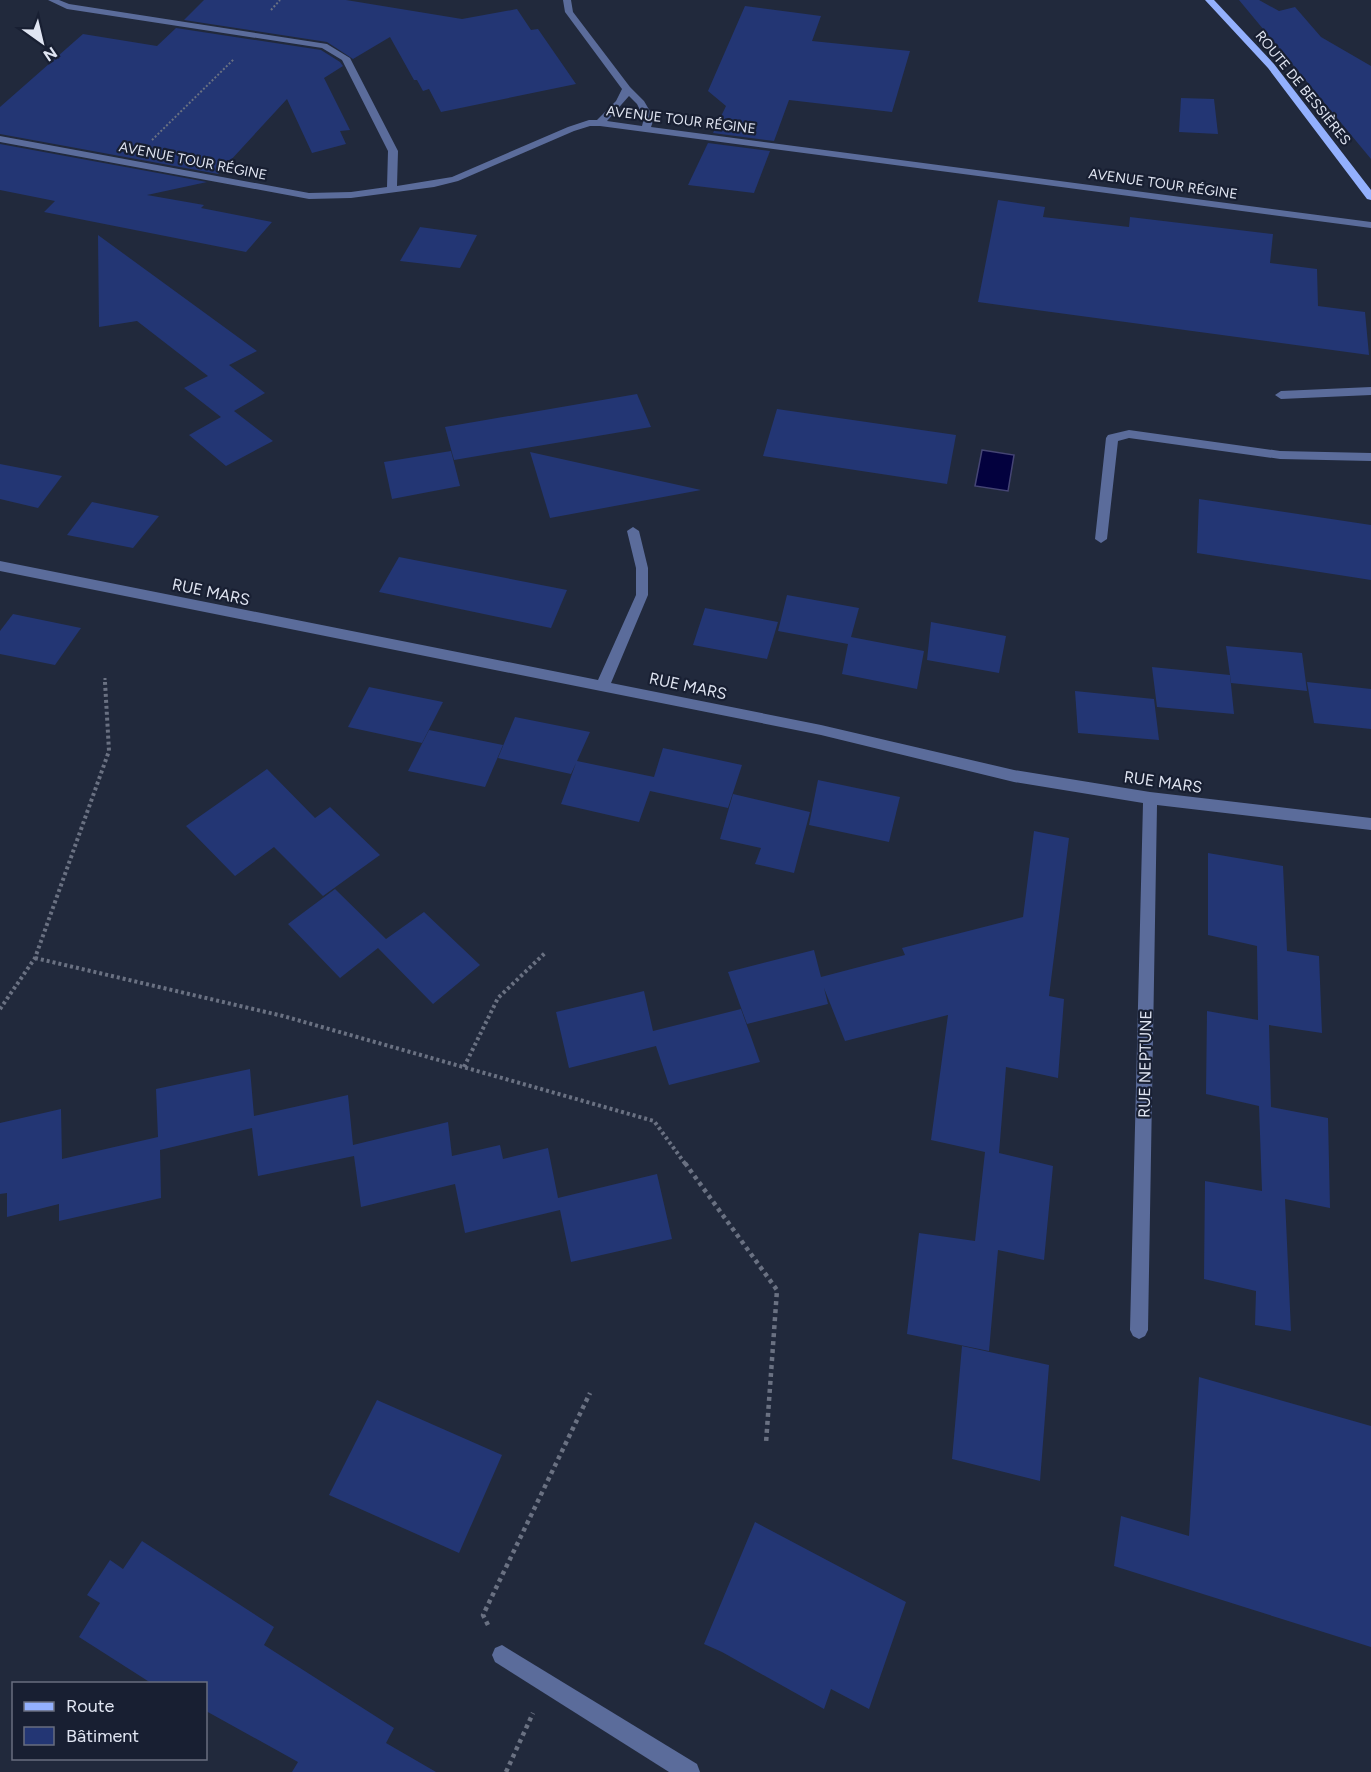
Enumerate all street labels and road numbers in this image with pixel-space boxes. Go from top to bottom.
street label: ROUTE DE BESSIÈRES [1252,27,1354,149]
street label: AVENUE TOUR RÉGINE [605,102,757,138]
street label: AVENUE TOUR RÉGINE [118,138,268,184]
street label: AVENUE TOUR RÉGINE [1087,165,1239,203]
street label: RUE MARS [170,574,252,610]
street label: RUE MARS [647,668,729,704]
street label: RUE MARS [1123,767,1204,797]
street label: RUE NEPTUNE [1135,1010,1155,1118]

